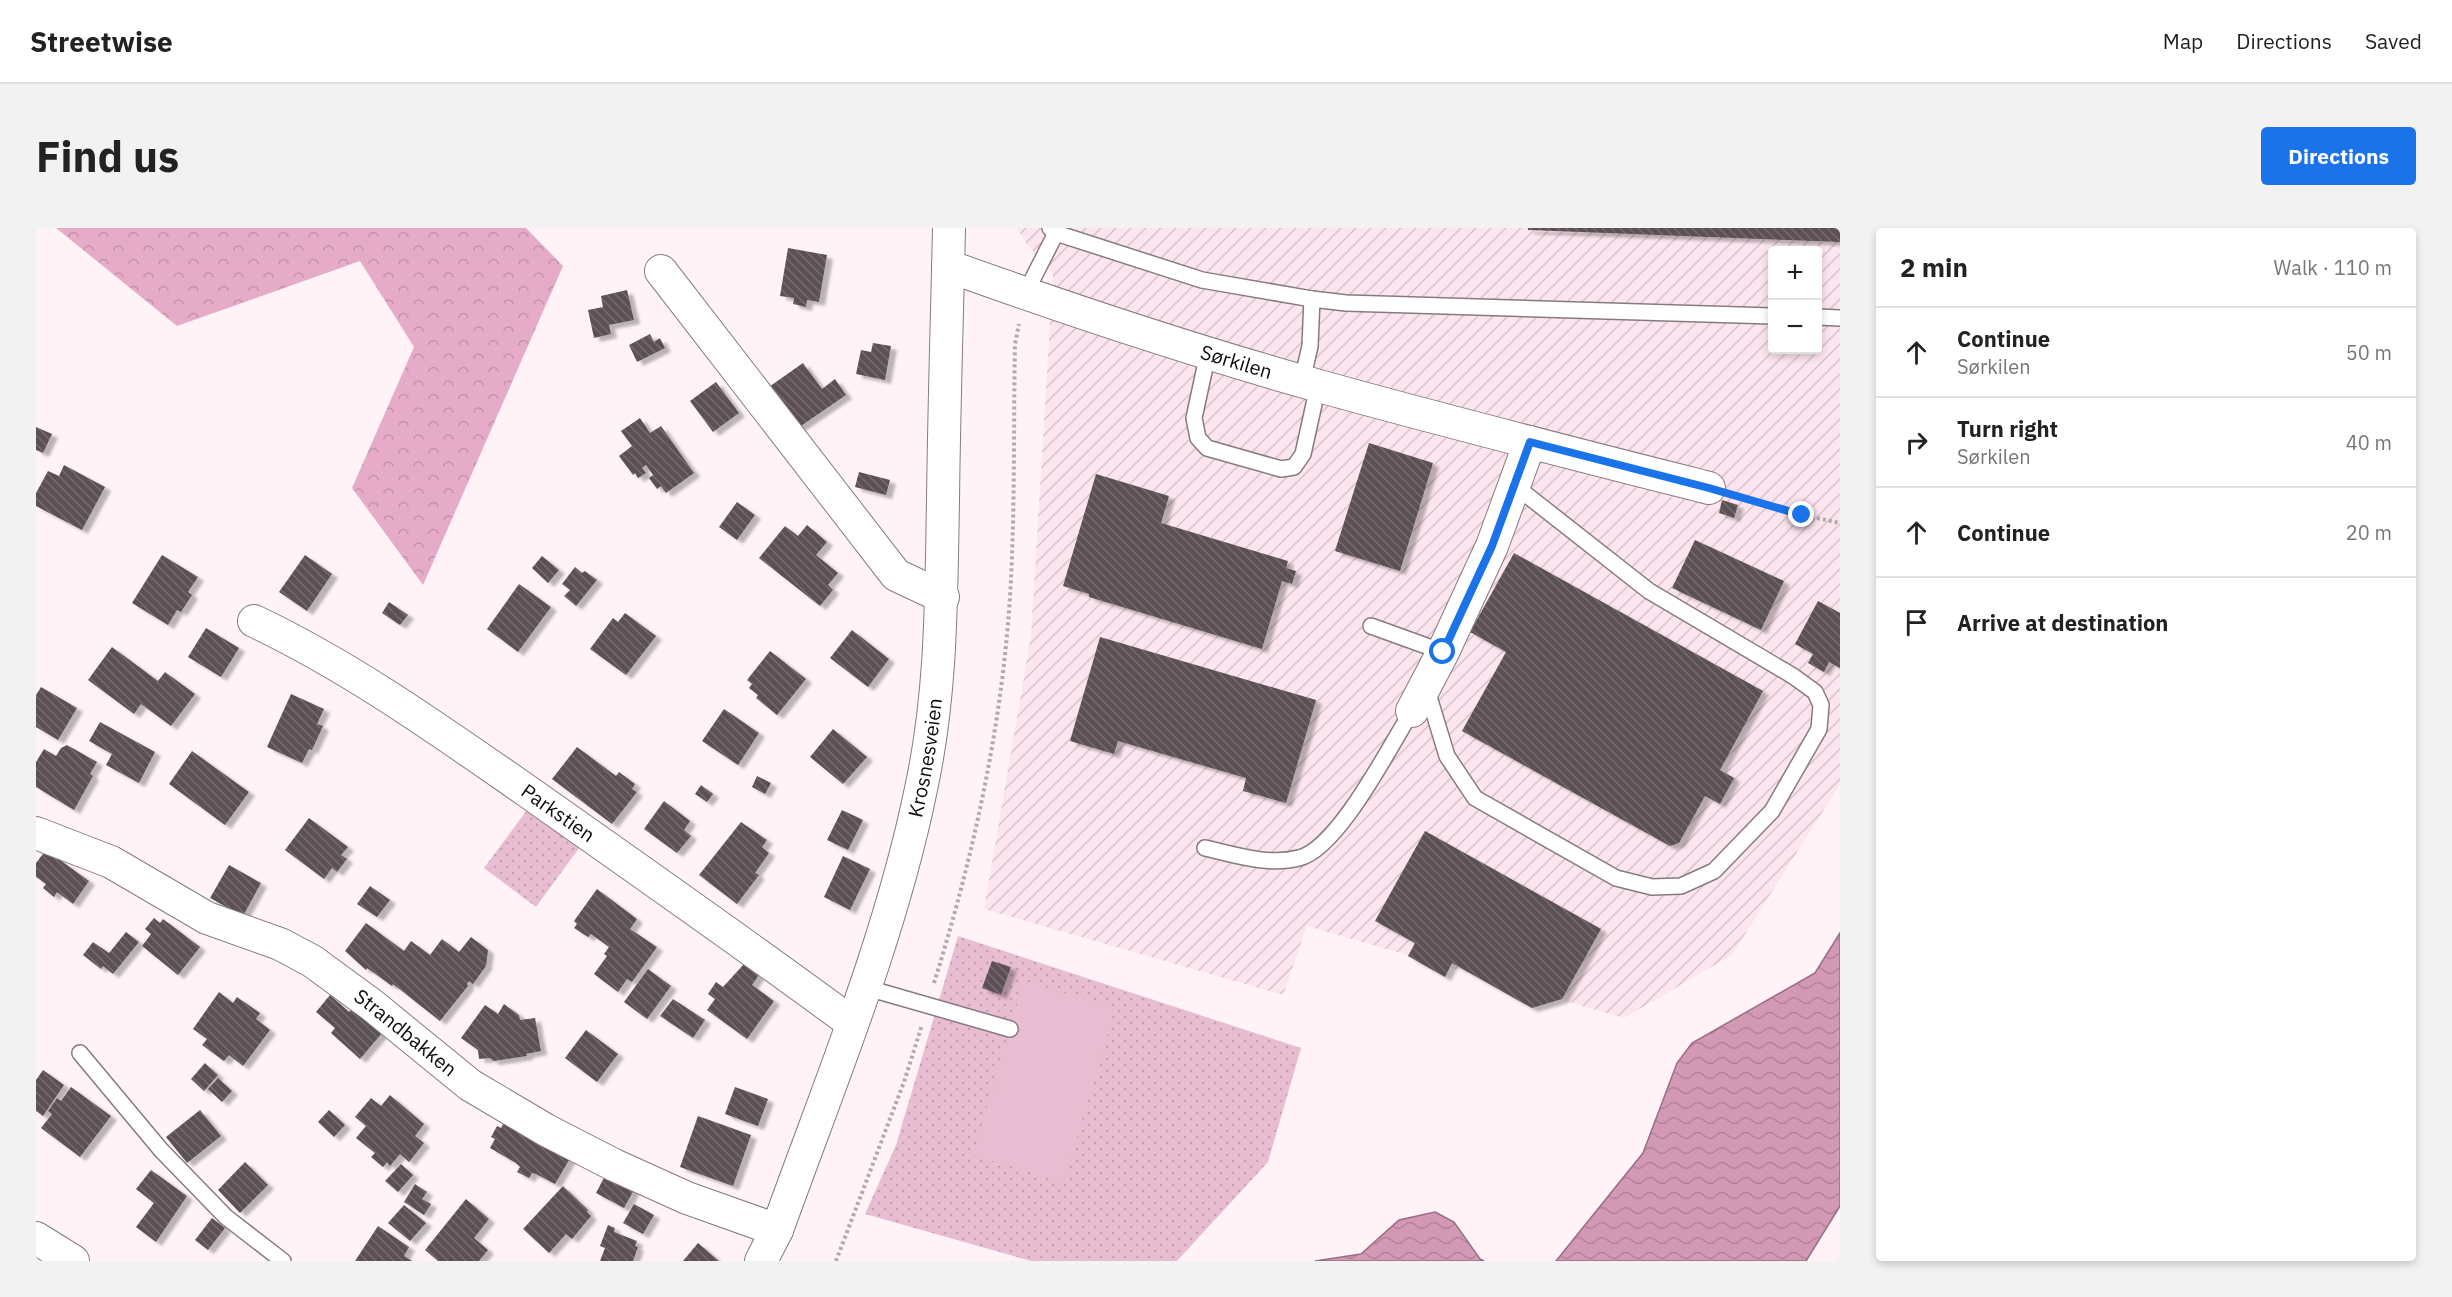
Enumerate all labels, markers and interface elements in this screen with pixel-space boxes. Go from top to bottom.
text: Streetwise [30,23,173,60]
text: Map [2163,27,2203,55]
text: Directions [2236,27,2332,55]
text: Saved [2365,27,2422,55]
button: Directions [2261,127,2416,185]
text: Find us [36,129,179,184]
map controls [1768,246,1822,354]
button: + [1768,246,1822,300]
text: 2 min [1900,250,1968,284]
text: Walk · 110 m [2274,254,2392,281]
button: − [1768,300,1822,354]
text: Continue [1957,324,2050,353]
icon: ahead [1900,336,1933,369]
street label: Sørkilen [1197,338,1276,385]
text: 50 m [2346,339,2392,366]
text: Sørkilen [1957,353,2031,380]
text: Turn right [1957,414,2058,443]
icon: right [1900,426,1933,459]
text: 40 m [2346,429,2392,456]
text: Sørkilen [1957,443,2031,470]
route end [1788,501,1814,527]
icon: ahead [1900,516,1933,549]
text: Continue [1957,518,2050,547]
text: 20 m [2346,519,2392,546]
icon: arrive [1900,606,1933,639]
text: Arrive at destination [1957,608,2168,637]
route start [1429,638,1455,664]
street label: Krosnesveien [901,697,948,820]
street label: Parkstien [516,777,601,848]
street label: Strandbakken [349,982,463,1082]

